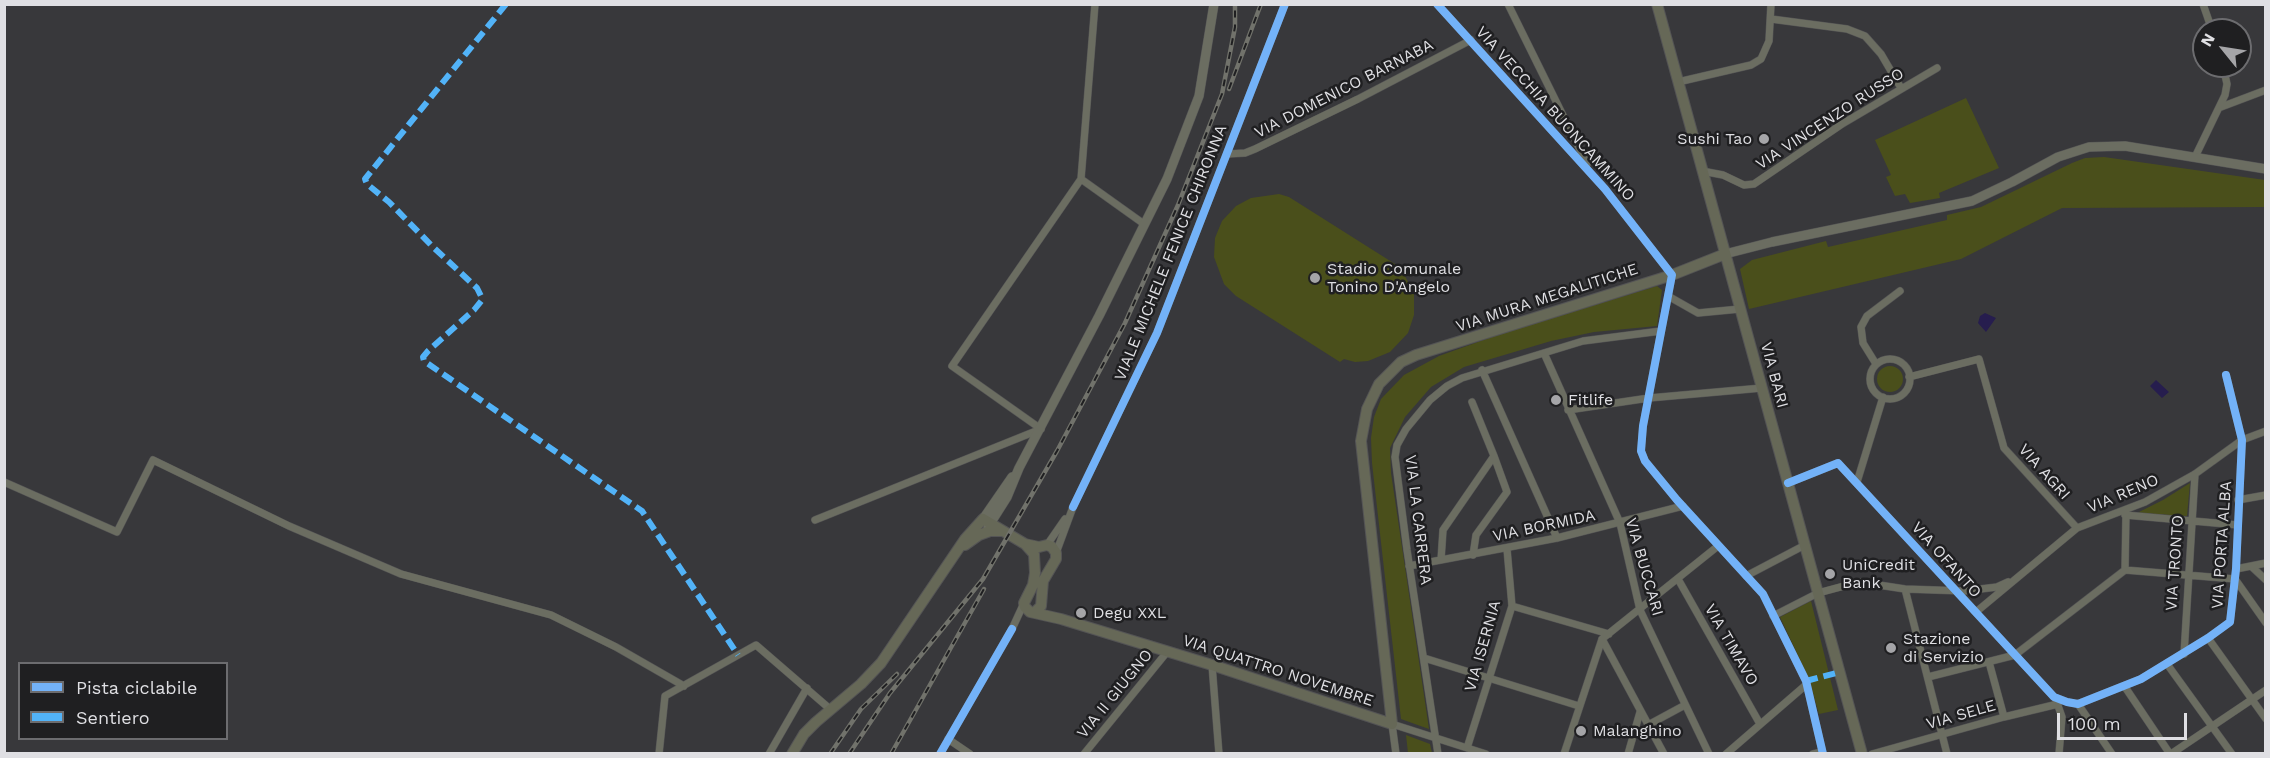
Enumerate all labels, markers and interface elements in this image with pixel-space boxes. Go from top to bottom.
north arrow [2192,18,2252,78]
street label: VIA VECCHIA BUONCAMMINO [1471,23,1639,205]
text: N [2197,30,2219,50]
street label: VIA DOMENICO BARNABA [1251,35,1437,143]
street label: VIA VINCENZO RUSSO [1752,64,1908,174]
street label: VIALE MICHELE FENICE CHIRONNA [1111,122,1231,384]
place label: Sushi Tao [1677,129,1752,149]
marker: Sushi Tao [1757,132,1771,146]
place label: Stadio Comunale Tonino D'Angelo [1327,259,1461,297]
street label: VIA MURA MEGALITICHE [1454,259,1640,337]
marker: Stadio Comunale Tonino D'Angelo [1308,271,1322,285]
street label: VIA BARI [1756,340,1792,410]
place label: Fitlife [1568,390,1613,410]
marker: Fitlife [1549,393,1563,407]
street label: VIA AGRI [2014,440,2074,504]
street label: VIA LA CARRERA [1400,454,1436,586]
street label: VIA RENO [2084,470,2162,518]
street label: VIA PORTA ALBA [2208,480,2236,610]
street label: VIA BORMIDA [1491,506,1597,546]
street label: VIA TRONTO [2162,514,2188,612]
street label: VIA BUCCARI [1621,516,1667,618]
street label: VIA OFANTO [1907,518,1985,602]
place label: UniCredit Bank [1842,555,1915,593]
marker: UniCredit Bank [1823,567,1837,581]
street label: VIA ISERNIA [1461,598,1505,694]
street label: VIA TIMAVO [1700,601,1762,689]
place label: Degu XXL [1093,603,1166,623]
marker: Degu XXL [1074,606,1088,620]
place label: Stazione di Servizio [1903,629,1984,667]
street label: VIA QUATTRO NOVEMBRE [1180,631,1376,711]
marker: Stazione di Servizio [1884,641,1898,655]
street label: VIA II GIUGNO [1073,646,1157,742]
legend [18,662,228,740]
text: Pista ciclabile [76,677,197,698]
street label: VIA SELE [1924,696,1998,734]
scale bar [2060,701,2190,739]
text: Sentiero [76,707,150,728]
text: 100 m [2068,713,2121,734]
place label: Malanghino [1593,721,1682,741]
marker: Malanghino [1574,724,1588,738]

